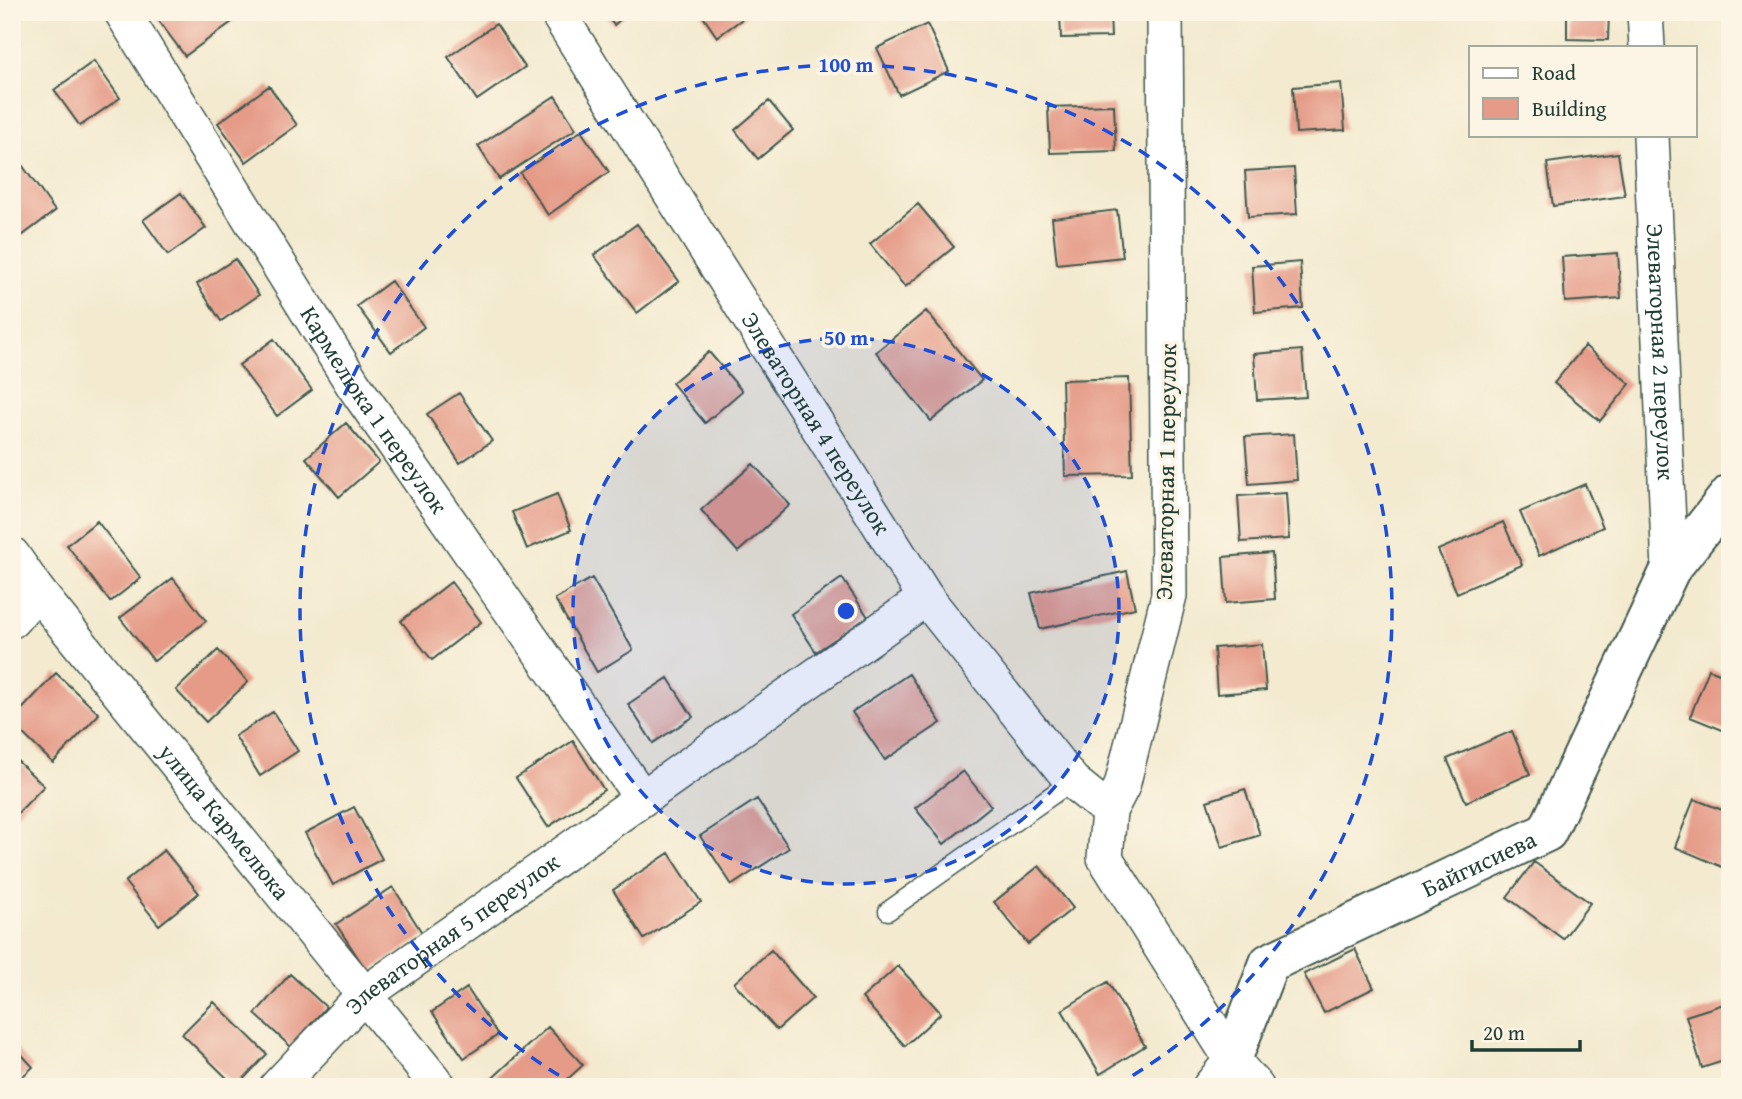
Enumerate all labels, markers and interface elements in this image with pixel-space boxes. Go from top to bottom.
legend [1469,46,1696,136]
text: 100 m [818,49,874,80]
text: Road [1532,57,1577,88]
text: Building [1532,93,1607,124]
street label: Элеваторная 2 переулок [1638,223,1684,481]
street label: Кармелюка 1 переулок [292,299,457,521]
street label: Элеваторная 4 переулок [733,305,900,541]
text: 50 m [824,322,868,353]
street label: Элеваторная 1 переулок [1146,343,1185,601]
centre of rings [834,599,858,623]
street label: улица Кармелюка [150,735,299,908]
street label: Байгисиева [1416,821,1542,906]
street label: Элеваторная 5 переулок [336,844,567,1022]
scale bar [1472,1008,1581,1052]
text: 20 m [1483,1017,1525,1048]

